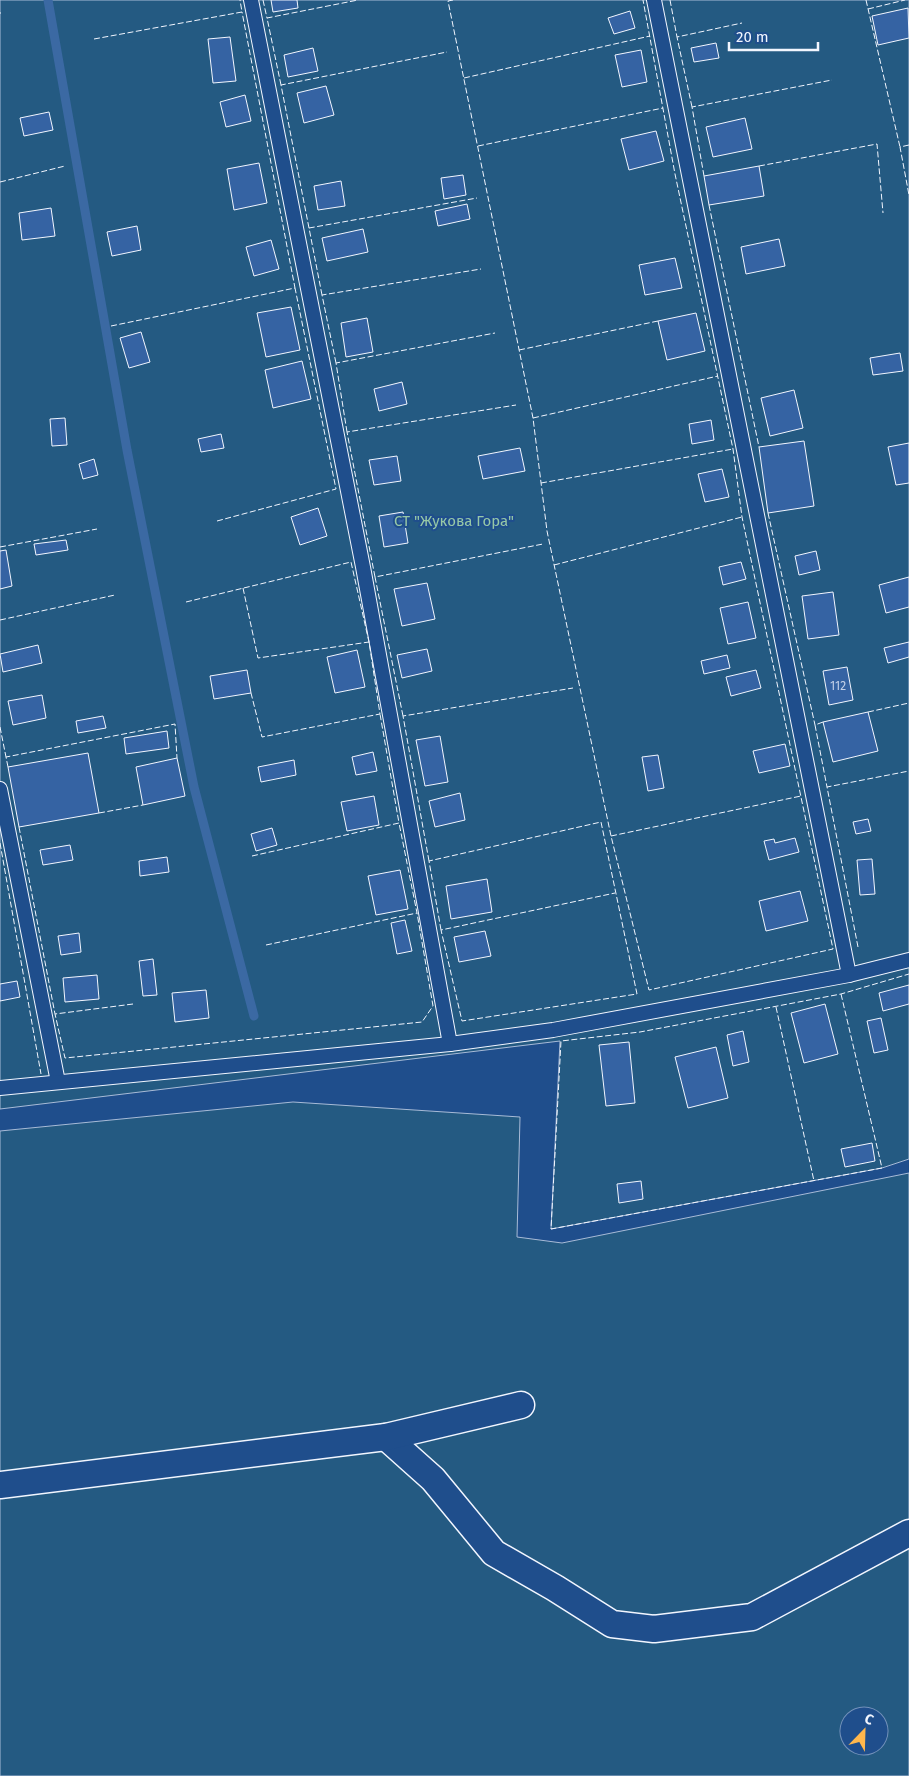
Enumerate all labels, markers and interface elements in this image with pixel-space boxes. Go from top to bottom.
scale bar [729,20,818,52]
text: 20 m [736,28,769,46]
park label: СТ "Жукова Гора" [394,512,514,530]
house number: 112 [830,679,846,693]
north arrow [839,1706,889,1756]
text: С [862,1710,876,1729]

